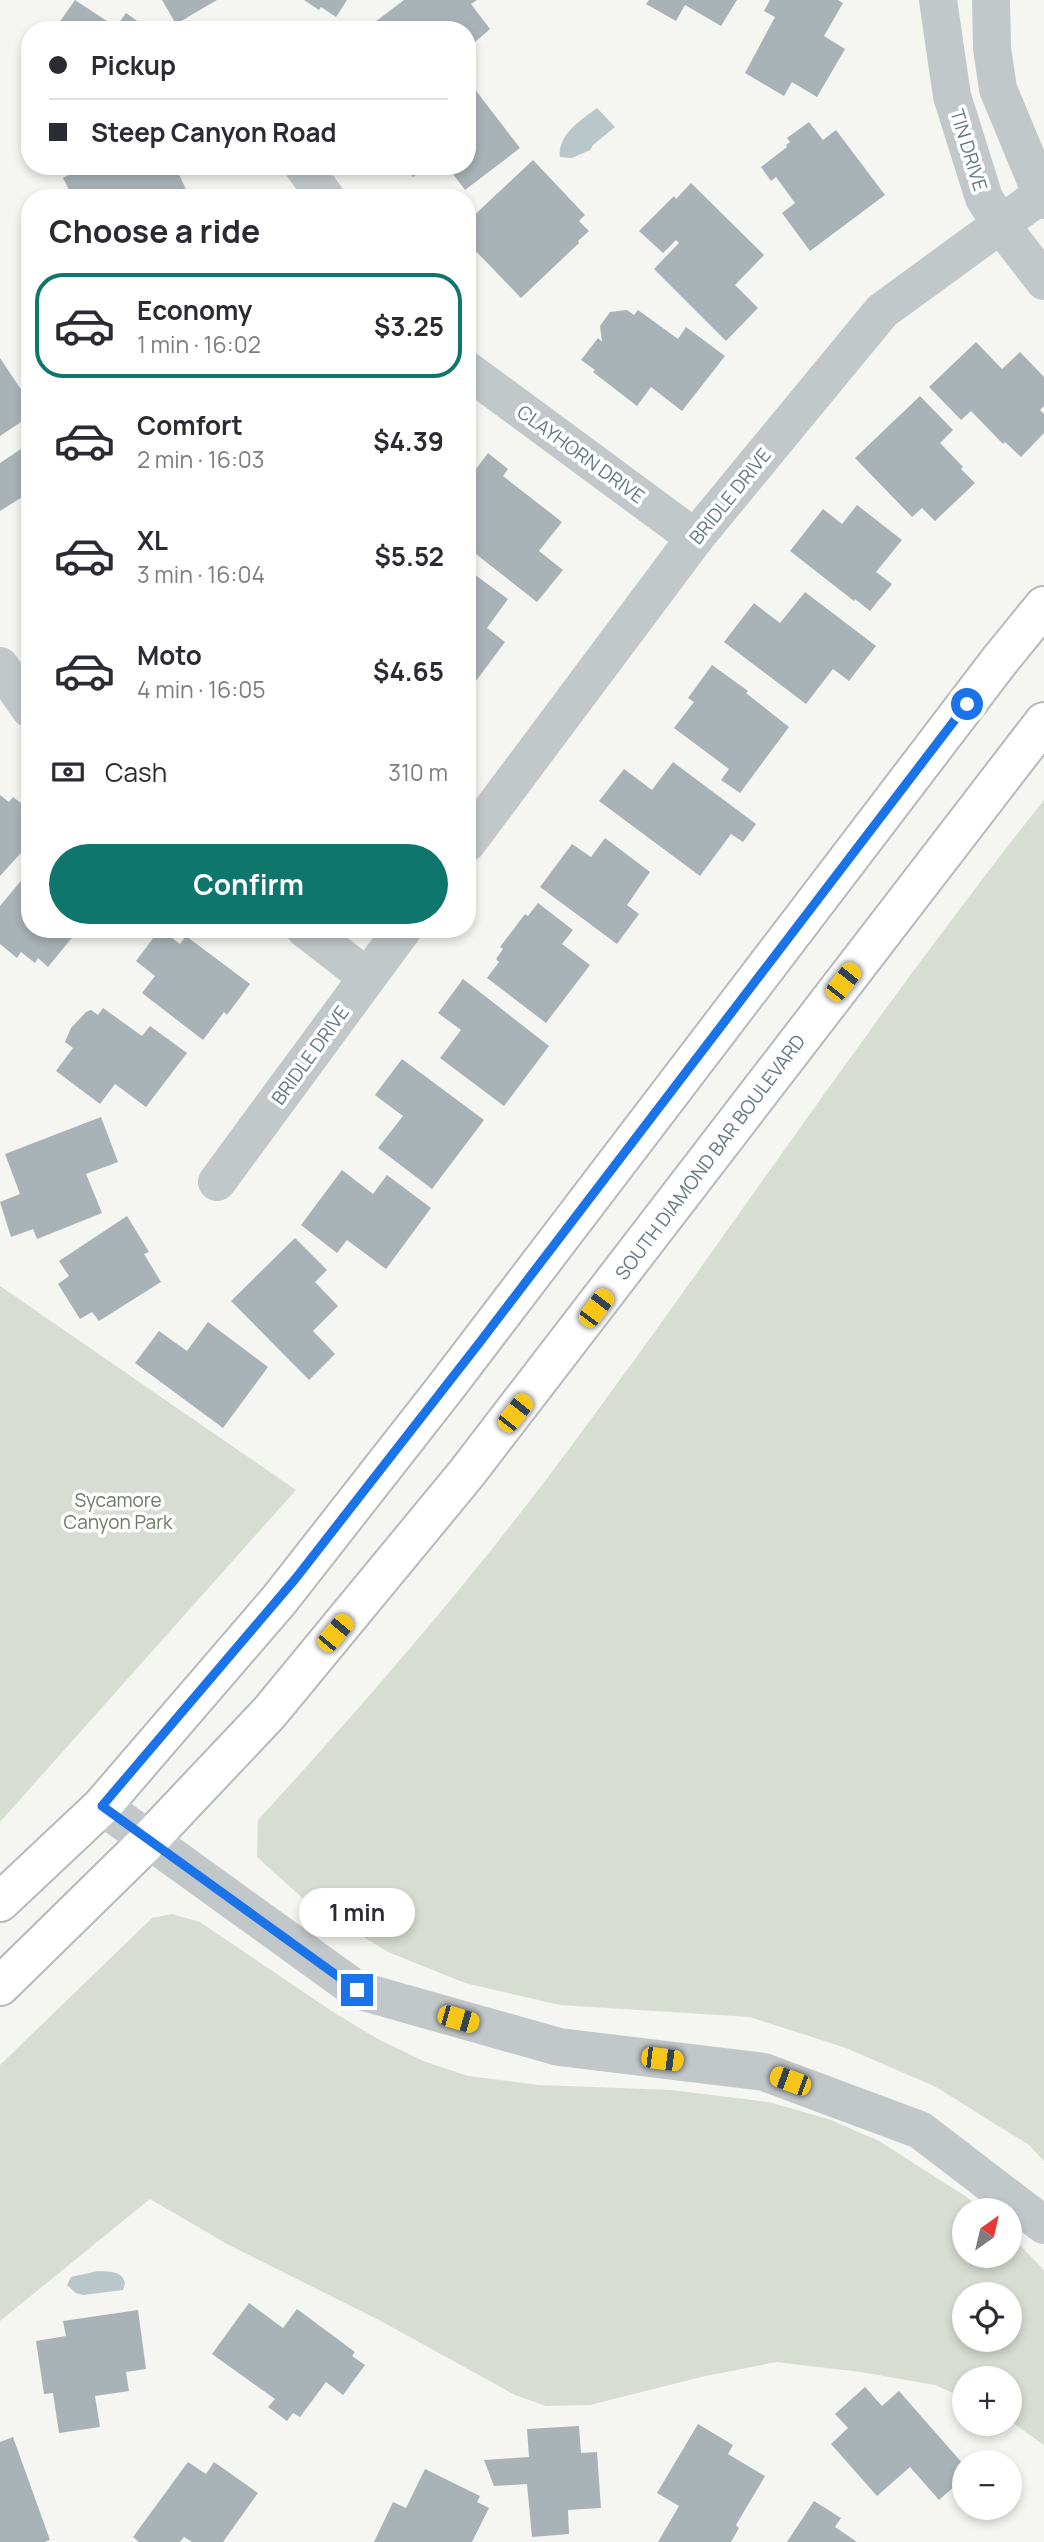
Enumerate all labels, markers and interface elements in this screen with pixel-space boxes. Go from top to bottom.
text: Pickup [91,47,176,83]
street label: TIN DRIVE [944,106,994,194]
text: Steep Canyon Road [91,114,337,150]
text: Choose a ride [49,209,260,253]
text: Economy [137,292,252,328]
icon: car [53,294,116,357]
text: $3.25 [374,308,444,344]
text: 1 min · 16:02 [137,328,261,360]
street label: CLAYHORN DRIVE [512,399,650,509]
text: Comfort [137,407,243,443]
icon: car [53,409,116,472]
text: $4.39 [373,423,444,459]
text: 2 min · 16:03 [137,443,265,475]
street label: BRIDLE DRIVE [683,443,777,549]
text: XL [137,522,168,558]
icon: car [53,524,116,587]
text: $5.52 [374,538,444,574]
text: 3 min · 16:04 [137,558,265,590]
text: Moto [137,637,202,673]
icon: car [53,639,116,702]
text: $4.65 [373,653,444,689]
text: 4 min · 16:05 [137,673,266,705]
route start [951,688,983,720]
icon: cash [49,753,87,791]
text: Cash [105,754,167,790]
text: 310 m [388,756,448,788]
button: Confirm [49,844,448,924]
car [822,959,865,1005]
street label: BRIDLE DRIVE [265,1000,355,1110]
street label: SOUTH DIAMOND BAR BOULEVARD [609,1029,811,1285]
car [575,1285,618,1331]
car [494,1390,537,1436]
park label: Sycamore Canyon Park [64,1487,173,1535]
car [314,1610,357,1656]
callout: 1 min [299,1888,415,1938]
text: 1 min [329,1896,385,1928]
route end [341,1974,373,2006]
car [435,2003,482,2035]
car [640,2046,685,2072]
car [767,2064,814,2098]
north arrow [952,2198,1022,2268]
map controls [952,2198,1022,2520]
button: locate [952,2282,1022,2352]
button: + [952,2366,1022,2436]
button: − [952,2450,1022,2520]

